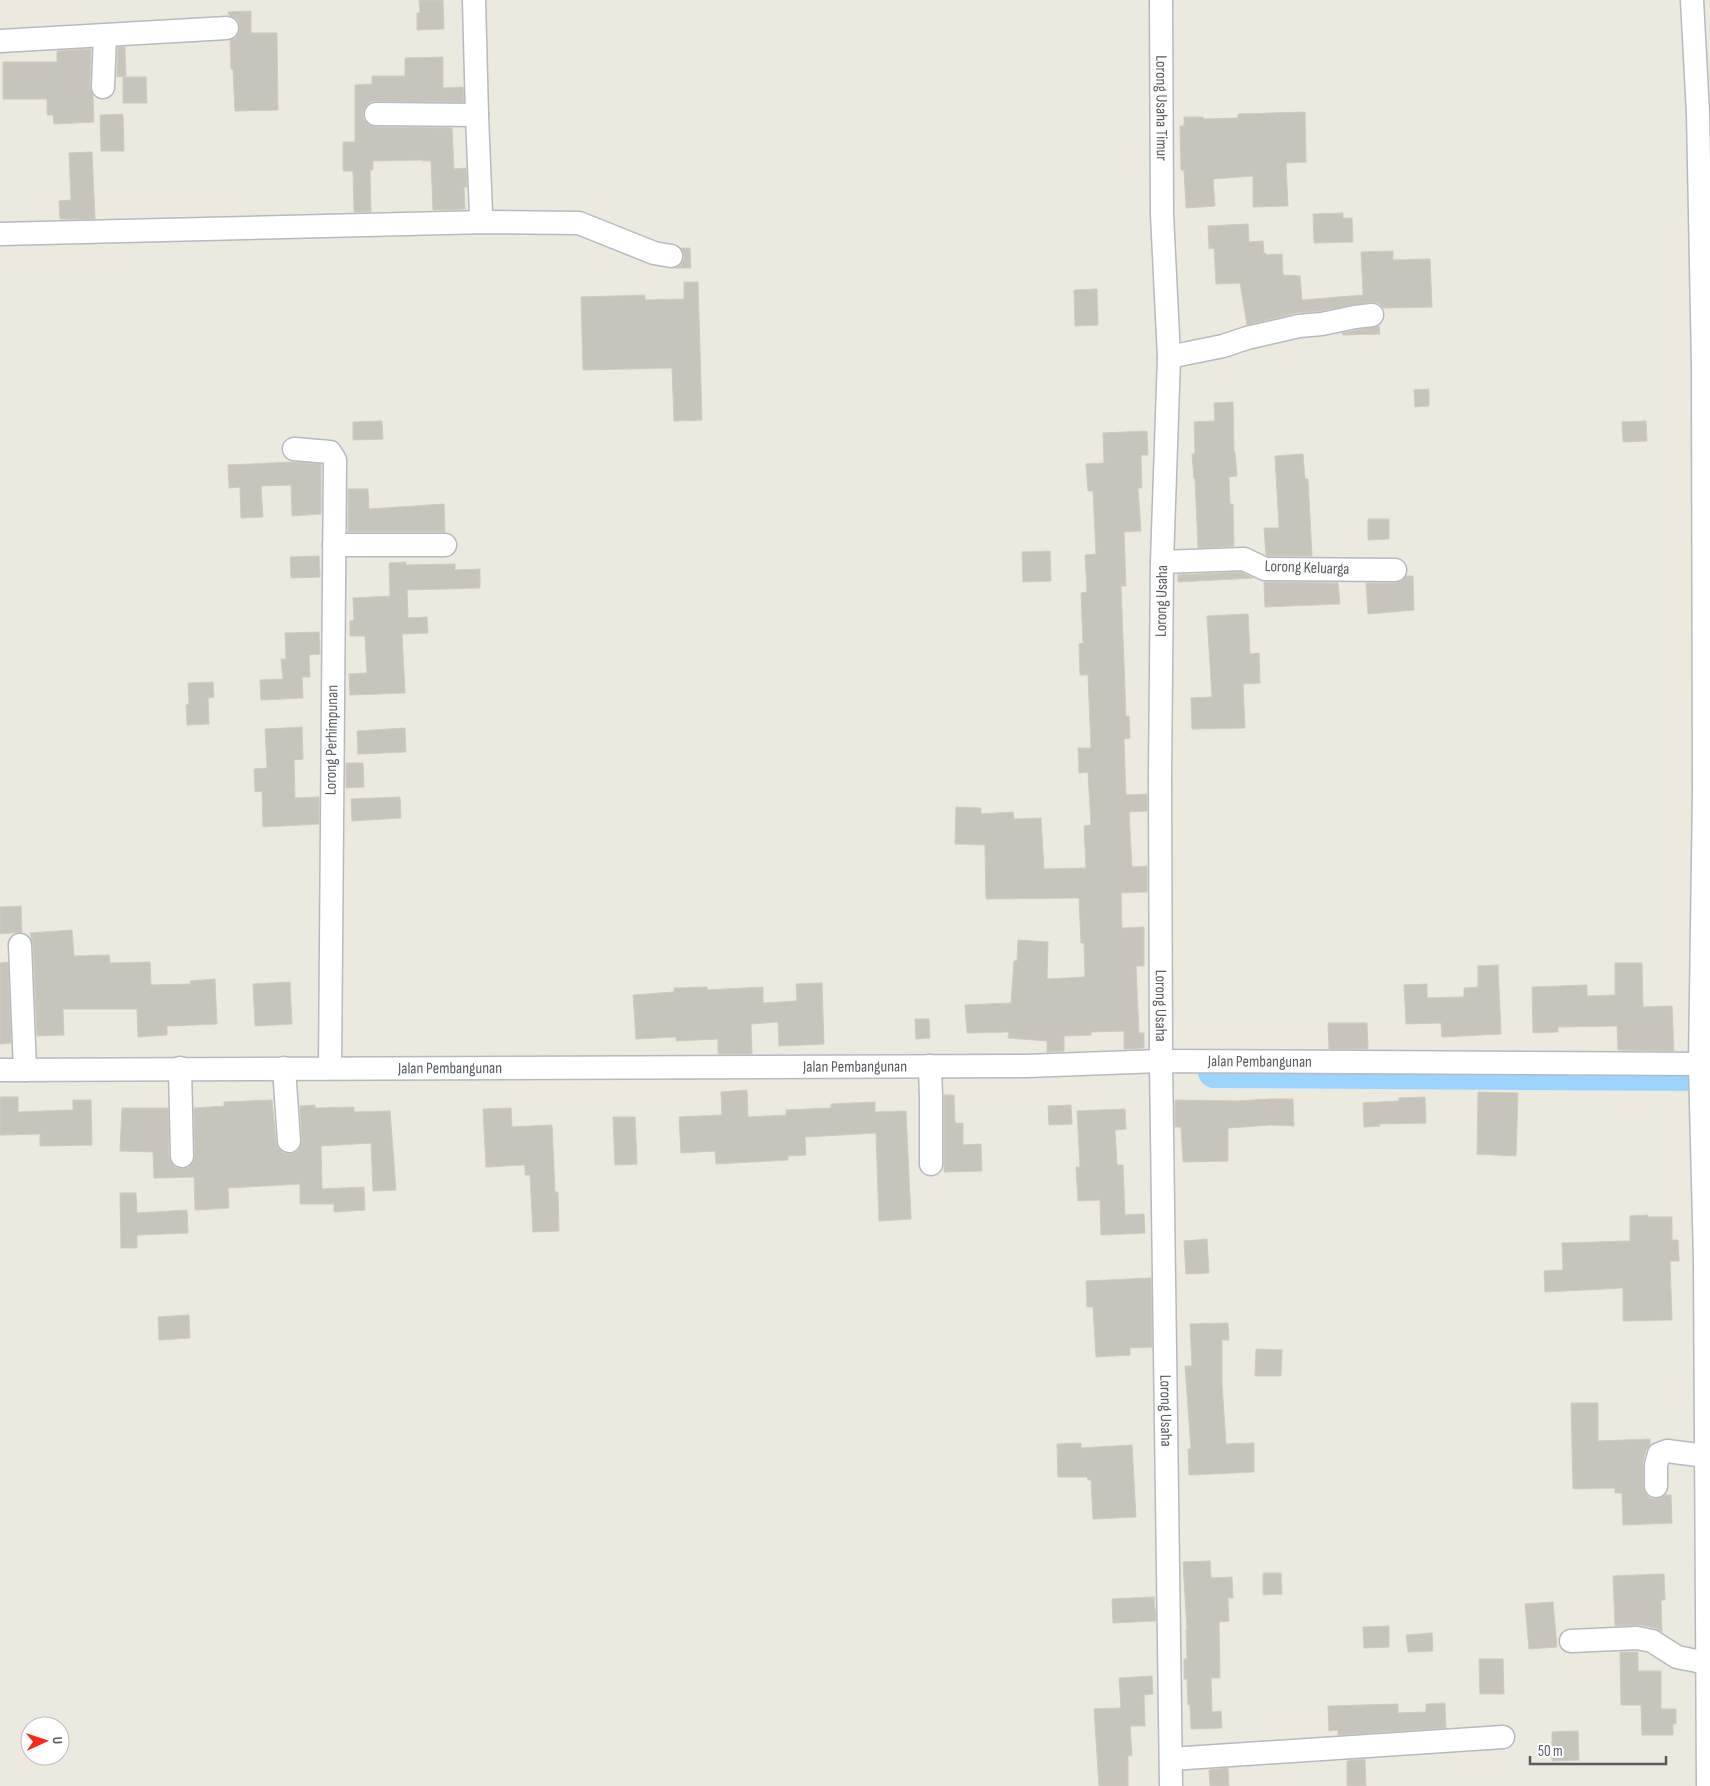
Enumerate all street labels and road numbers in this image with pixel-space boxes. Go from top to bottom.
street label: Lorong Usaha Timur [1152,55,1171,161]
street label: Lorong Keluarga [1264,557,1350,579]
street label: Lorong Usaha [1152,565,1172,637]
street label: Lorong Perhimpunan [322,685,342,795]
street label: Lorong Usaha [1151,970,1170,1042]
street label: Jalan Pembangunan [1207,1052,1312,1071]
street label: Jalan Pembangunan [802,1057,907,1076]
street label: Jalan Pembangunan [397,1059,502,1078]
street label: Lorong Usaha [1156,1375,1176,1447]

